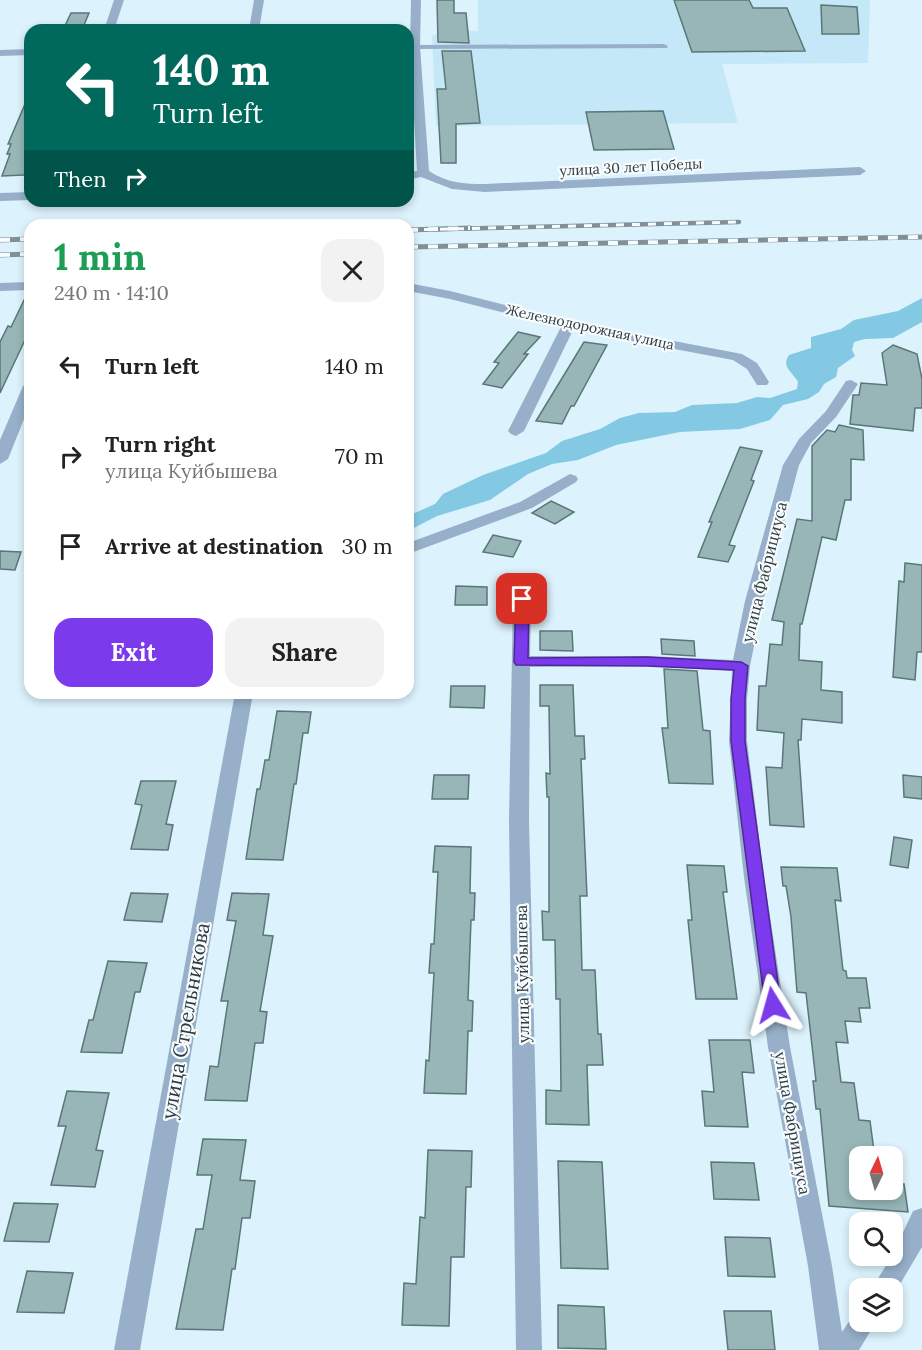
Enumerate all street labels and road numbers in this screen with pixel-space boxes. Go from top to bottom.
street label: улица 30 лет Победы [559,154,703,180]
street label: Железнодорожная улица [504,300,676,354]
street label: улица Фабрициуса [737,499,791,645]
street label: улица Куйбышева [511,905,533,1043]
street label: улица Стрельникова [155,921,215,1121]
street label: улица Фабрициуса [771,1050,815,1196]

